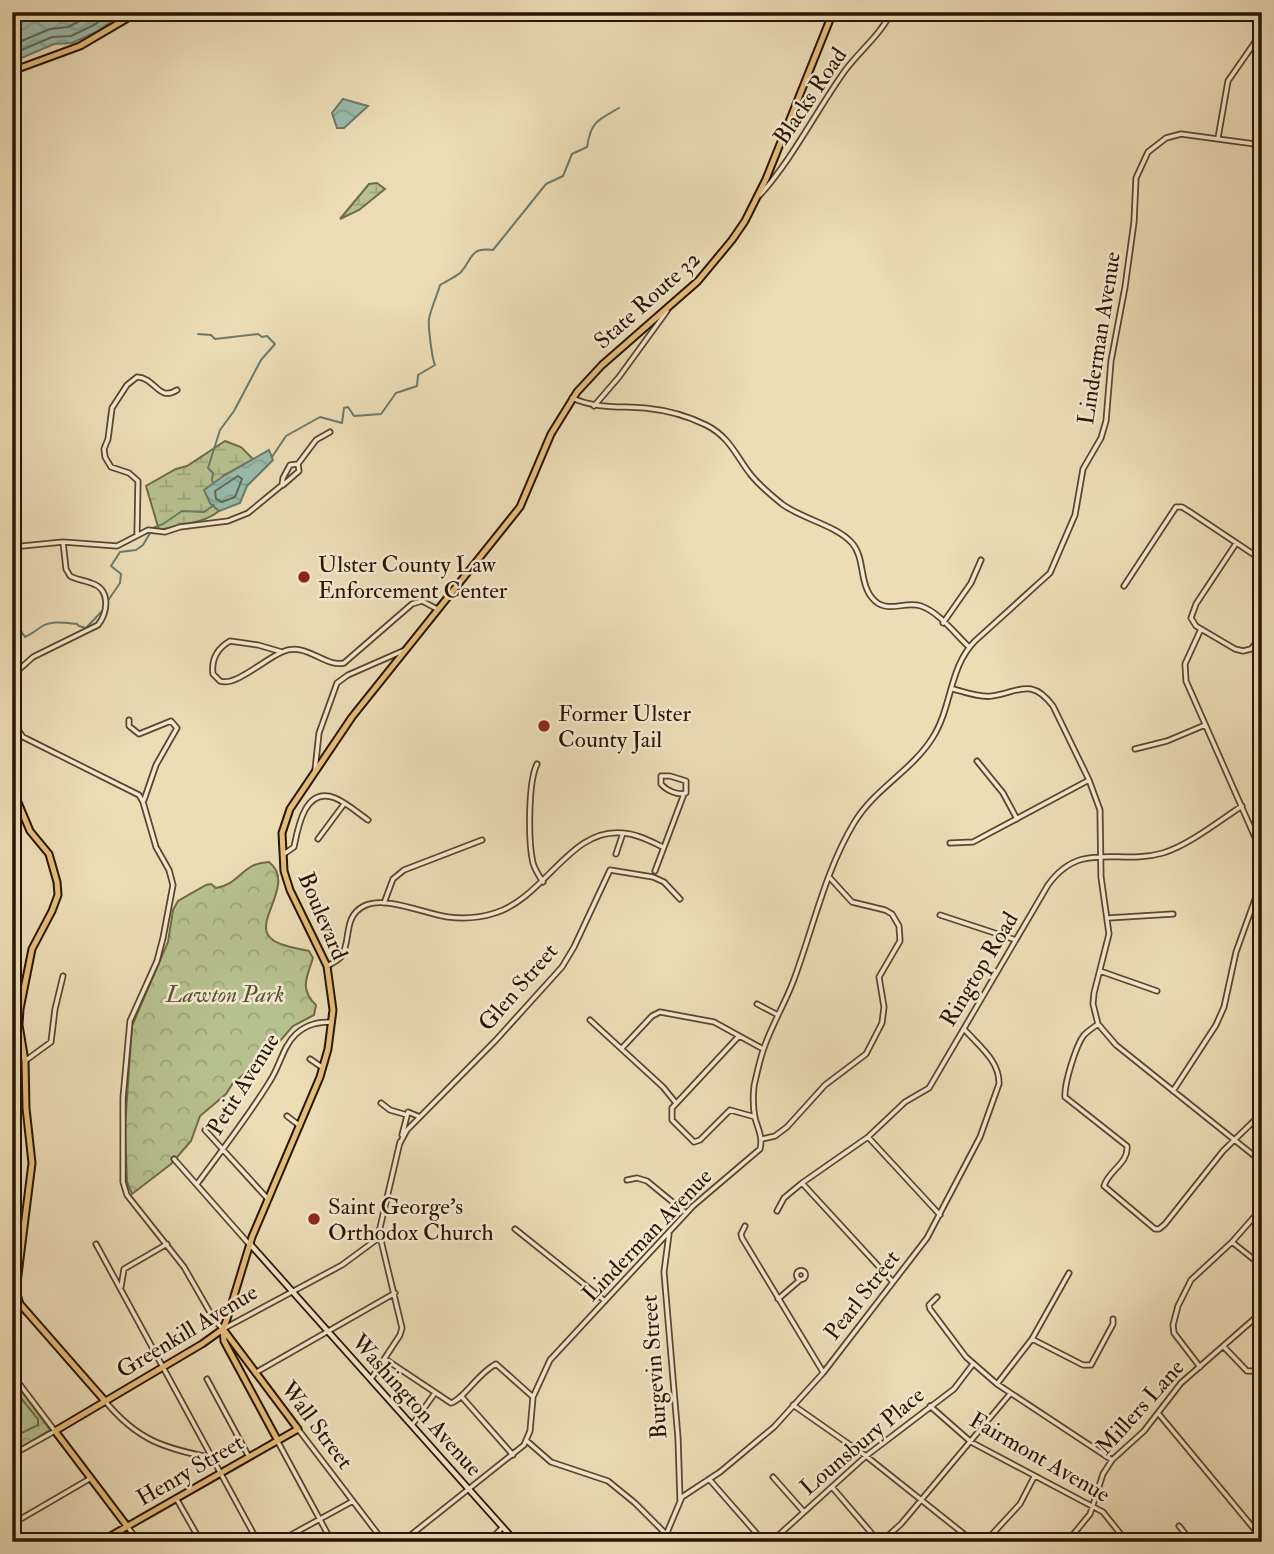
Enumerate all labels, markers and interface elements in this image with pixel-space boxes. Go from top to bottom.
street label: Blacks Road [767,42,853,150]
street label: State Route 32 [588,245,706,355]
street label: Linderman Avenue [1071,249,1127,427]
place label: Ulster County Law Enforcement Center [318,550,508,605]
marker: Ulster County Law Enforcement Center [296,569,312,585]
place label: Former Ulster County Jail [558,699,691,754]
marker: Former Ulster County Jail [536,718,552,734]
street label: Boulevard [292,868,354,964]
street label: Ringtop Road [933,906,1025,1032]
street label: Glen Street [472,937,564,1037]
park label: Lawton Park [165,980,284,1009]
street label: Petit Avenue [200,1027,286,1140]
street label: Linderman Avenue [576,1162,718,1308]
place label: Saint George's Orthodox Church [328,1192,494,1247]
marker: Saint George's Orthodox Church [306,1211,322,1227]
street label: Pearl Street [818,1244,906,1346]
street label: Greenkill Avenue [111,1277,263,1384]
street label: Burgevin Street [634,1294,674,1440]
street label: Washington Avenue [345,1327,489,1483]
street label: Millers Lane [1090,1353,1191,1461]
street label: Wall Street [274,1374,360,1475]
street label: Lounsbury Place [794,1380,931,1502]
street label: Fairmont Avenue [965,1405,1116,1509]
street label: Henry Street [131,1428,249,1512]

